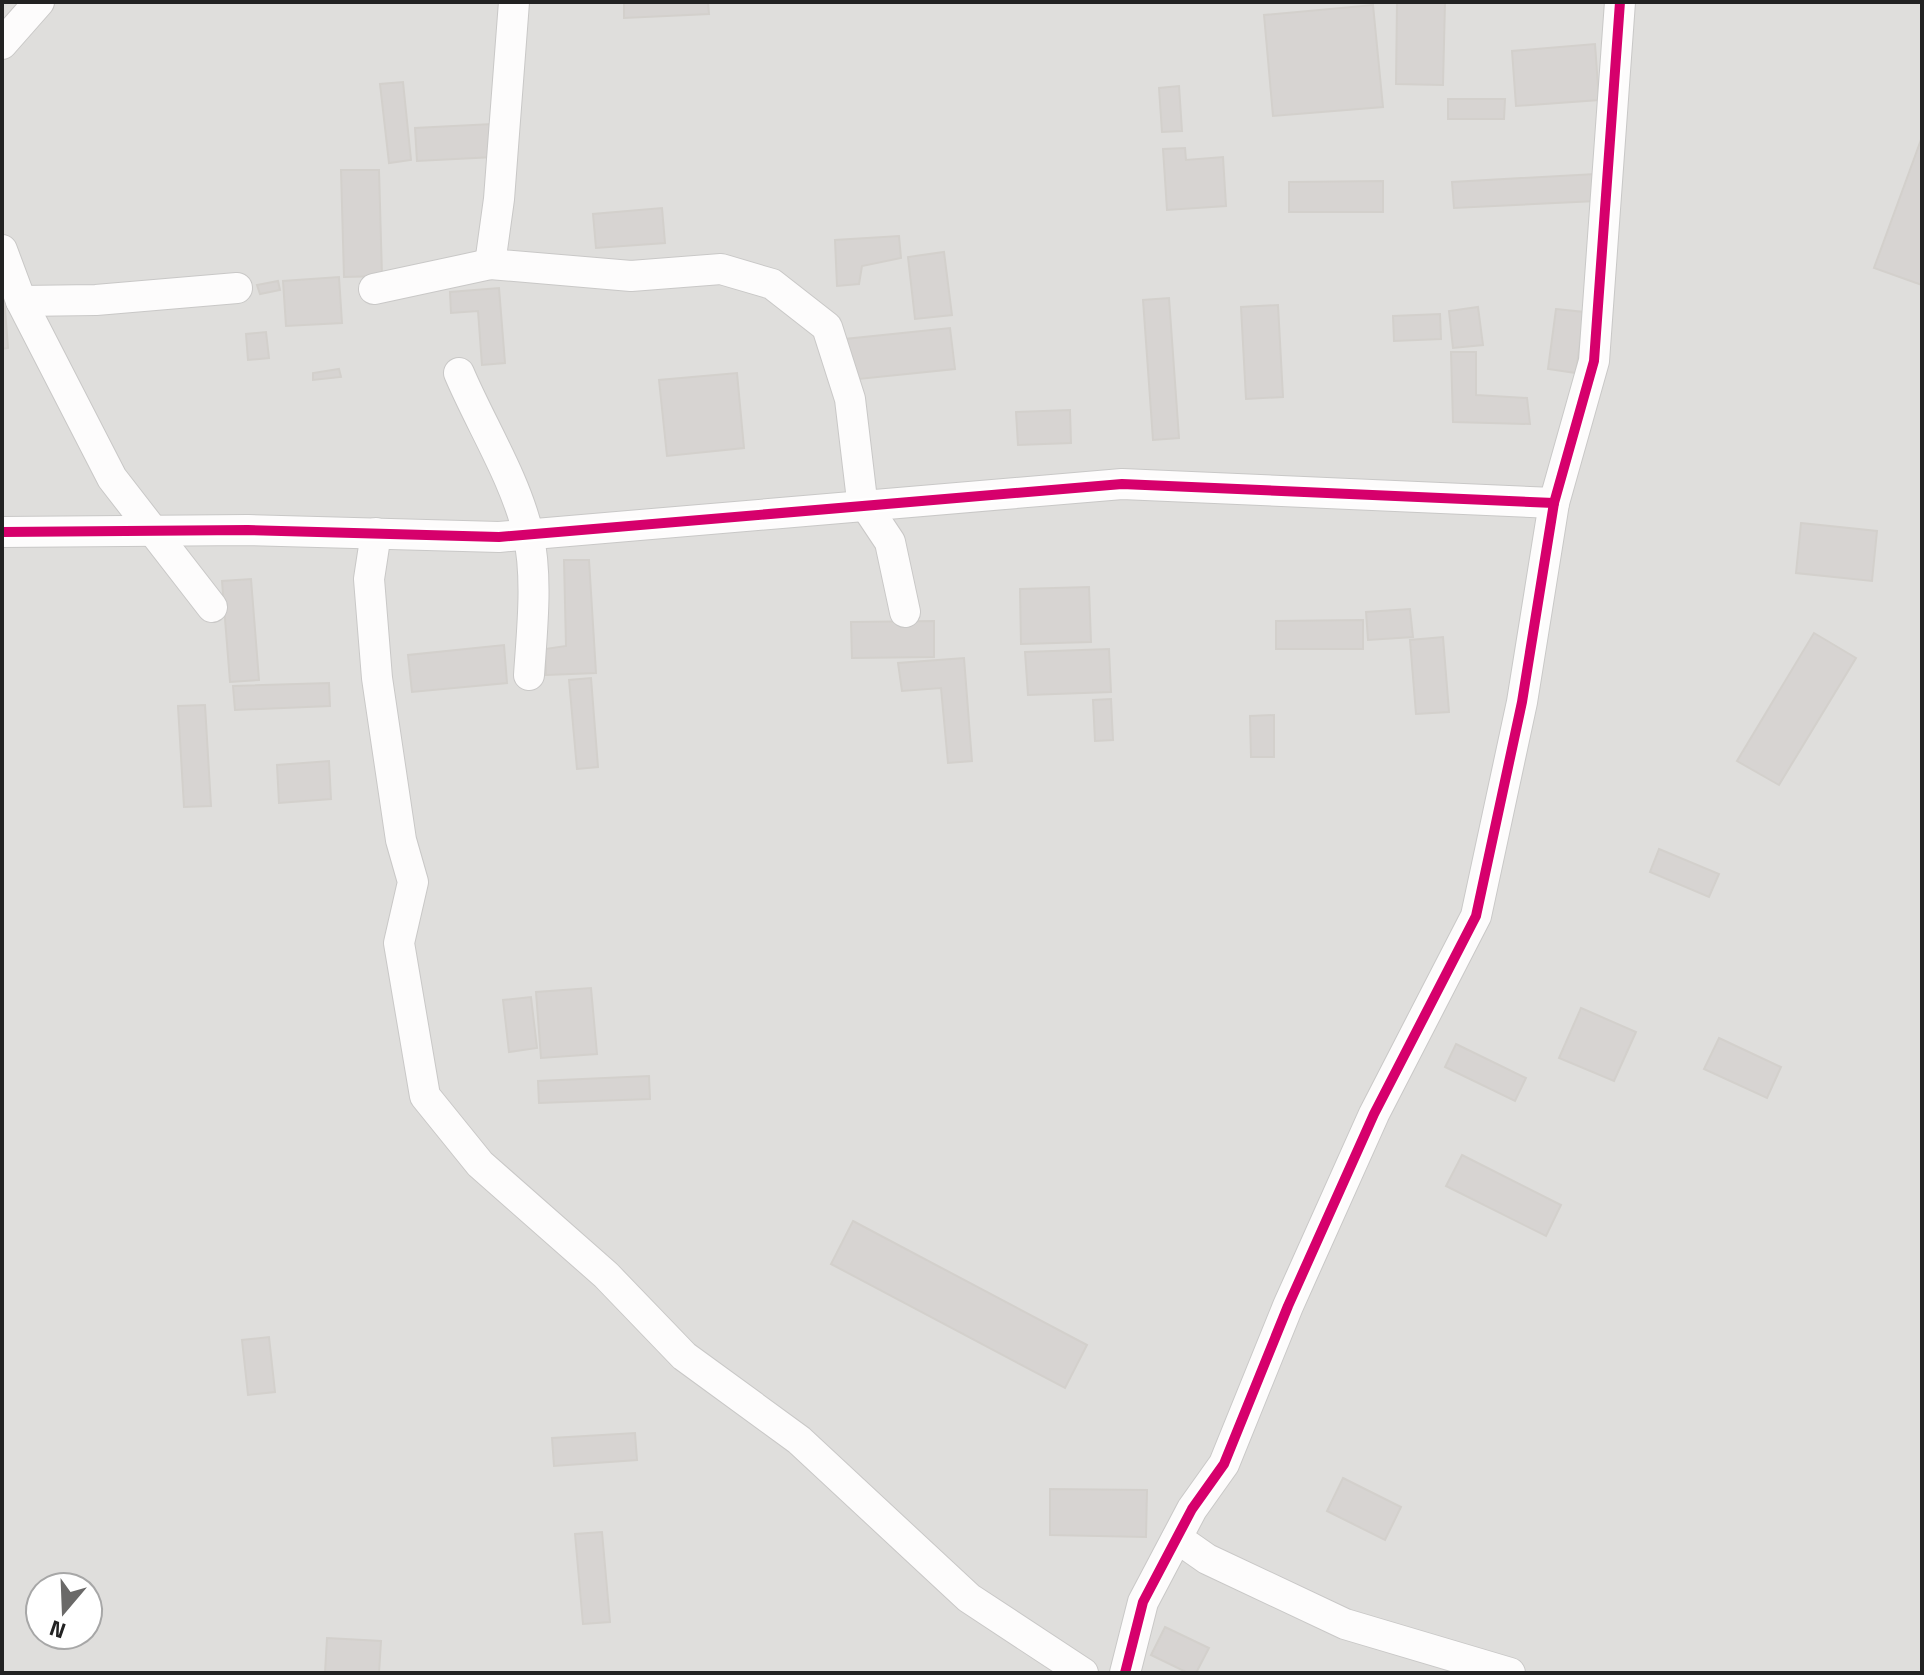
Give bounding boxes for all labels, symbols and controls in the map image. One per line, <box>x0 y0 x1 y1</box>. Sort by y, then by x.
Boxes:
north arrow <box>24 1571 104 1651</box>
text: N <box>45 1611 70 1648</box>

